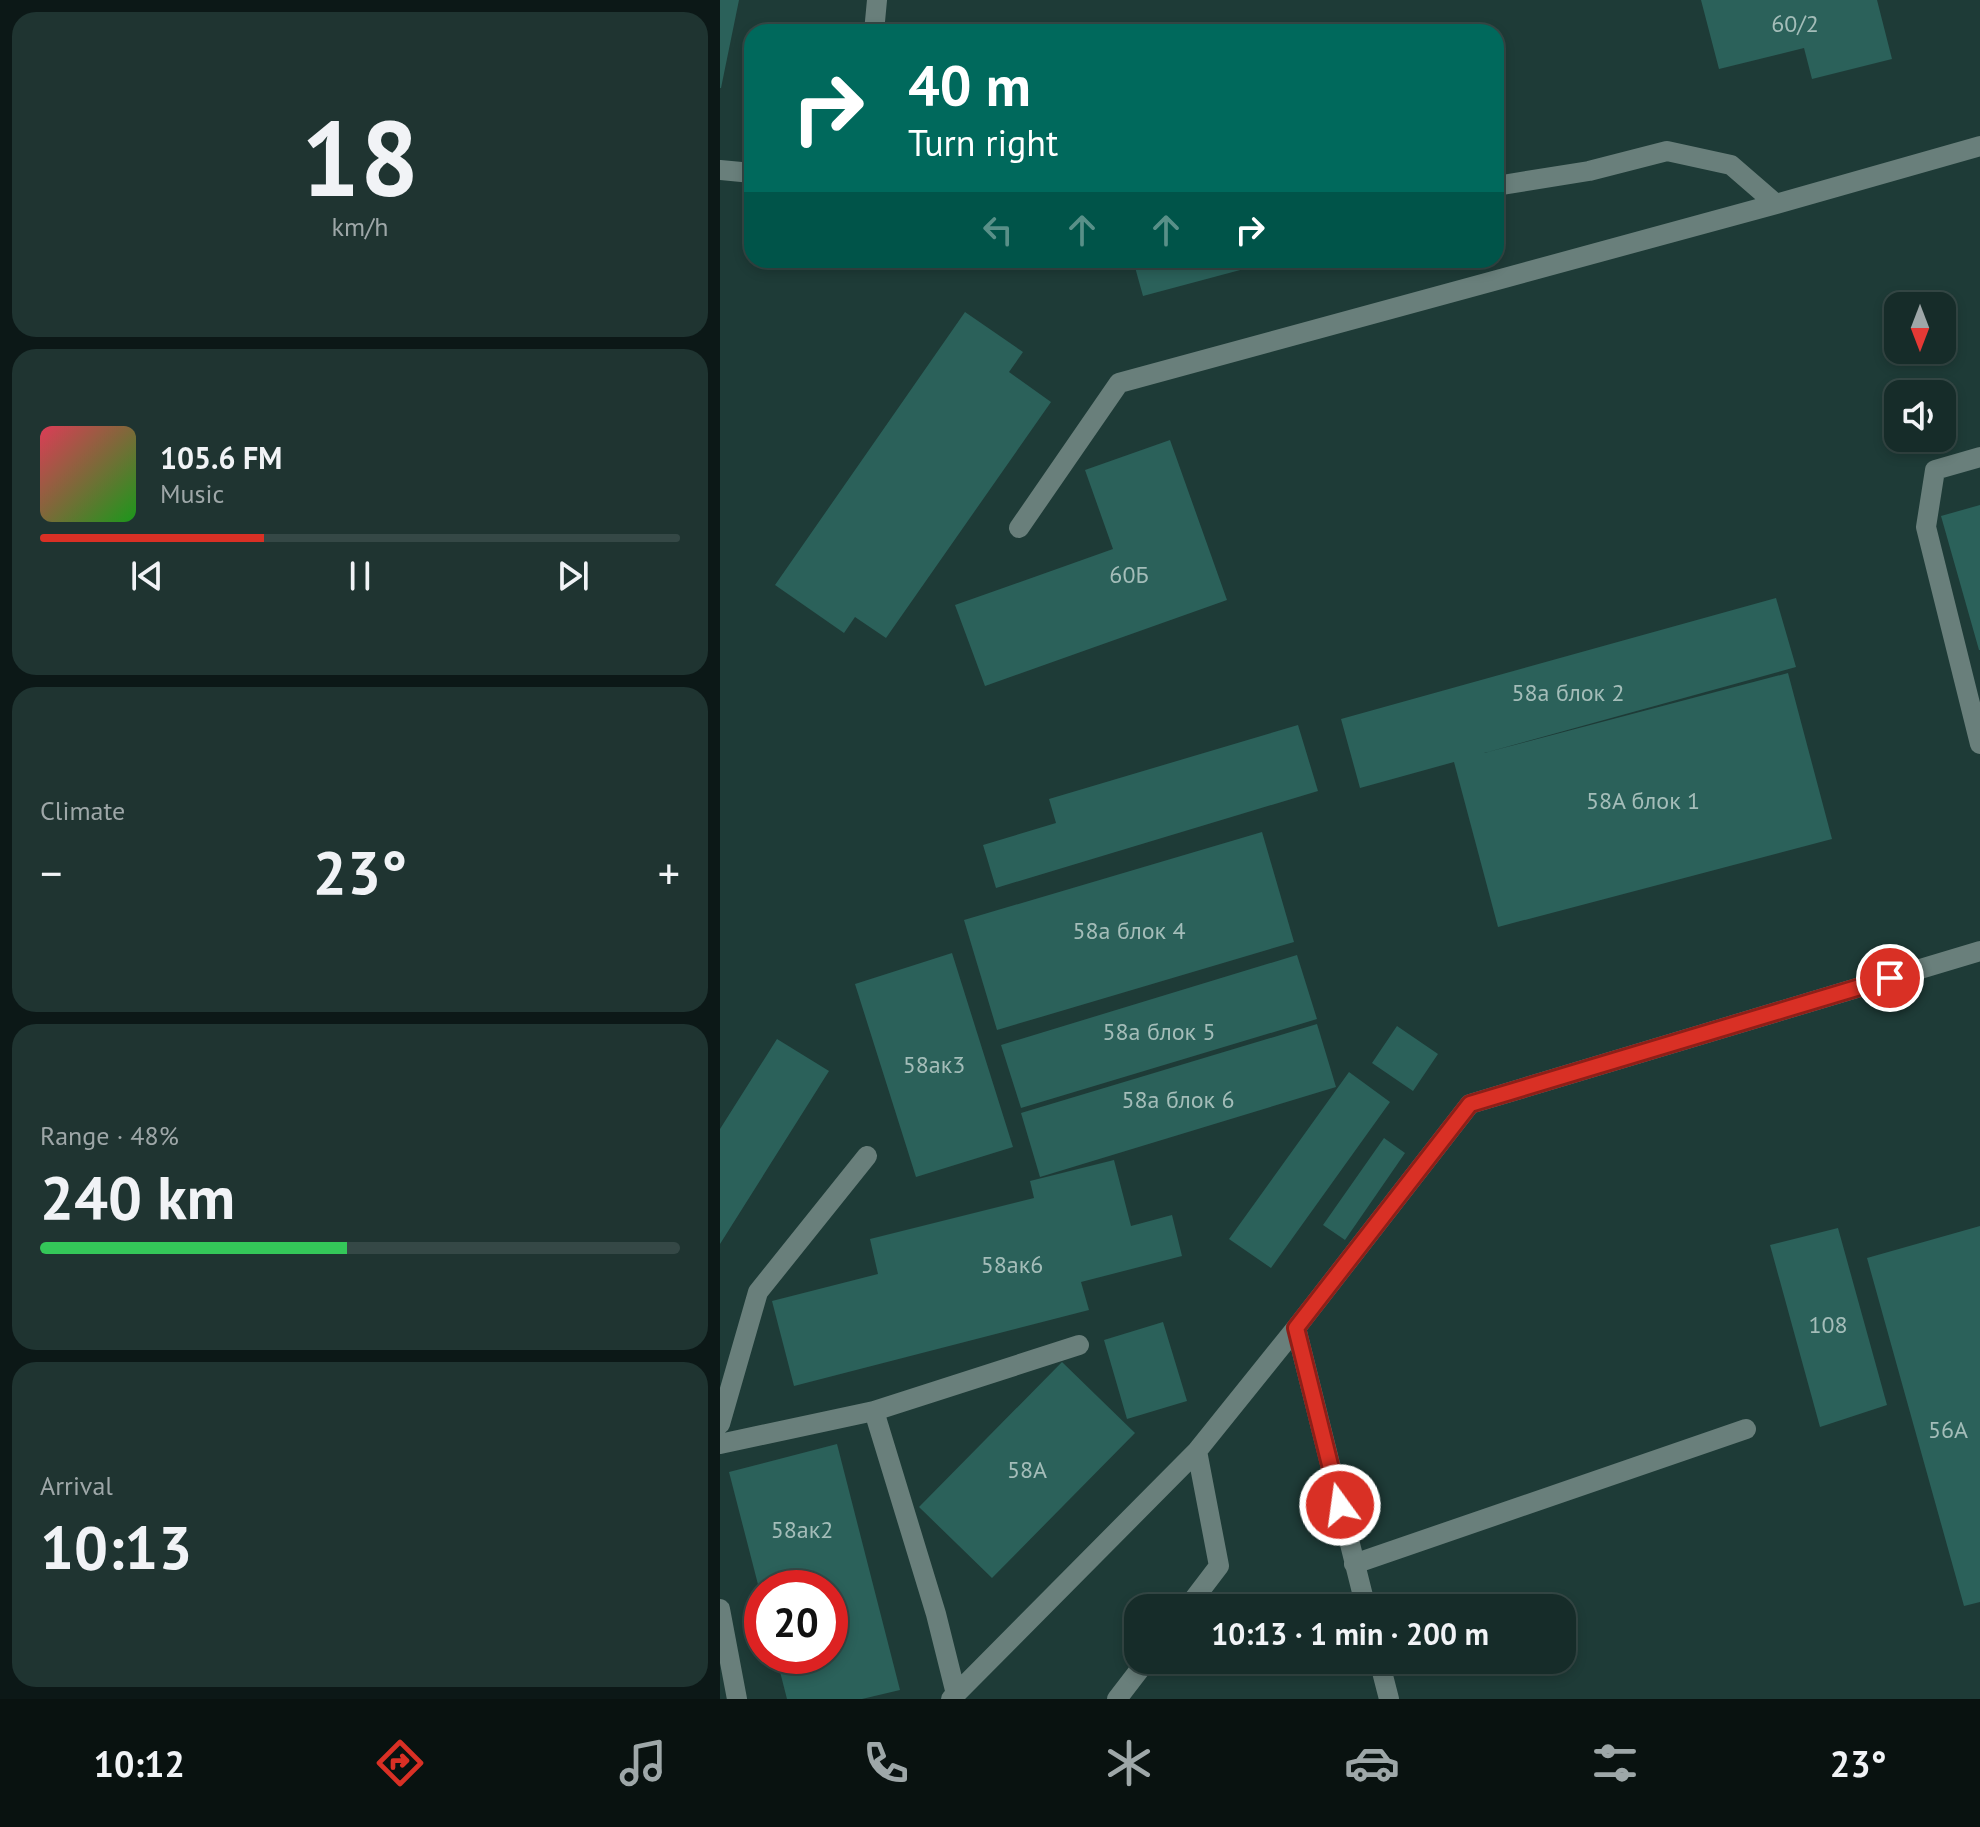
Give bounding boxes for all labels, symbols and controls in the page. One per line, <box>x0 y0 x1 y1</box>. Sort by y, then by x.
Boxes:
house number: 60/2 <box>1771 8 1819 39</box>
text: 40 m <box>908 49 1031 121</box>
icon: right <box>776 56 880 160</box>
text: 18 <box>301 90 419 225</box>
text: Turn right <box>908 119 1058 166</box>
icon: left <box>976 208 1020 252</box>
icon: ahead <box>1060 208 1104 252</box>
icon: ahead <box>1144 208 1188 252</box>
icon: right <box>1228 208 1272 252</box>
text: km/h <box>332 210 389 243</box>
north arrow <box>1884 292 1956 364</box>
map controls <box>1884 292 1956 452</box>
button: sound <box>1884 380 1956 452</box>
text: 105.6 FM <box>160 438 282 477</box>
text: Music <box>160 477 224 510</box>
icon: previous <box>125 554 169 598</box>
icon: pause <box>338 554 382 598</box>
icon: next <box>551 554 595 598</box>
house number: 60Б <box>1109 559 1149 590</box>
house number: 58а блок 2 <box>1511 677 1625 708</box>
house number: 58А блок 1 <box>1586 785 1700 816</box>
text: Climate <box>40 794 125 827</box>
text: 23° <box>313 833 407 911</box>
text: − <box>40 844 62 901</box>
text: + <box>658 844 680 901</box>
house number: 58а блок 4 <box>1072 915 1186 946</box>
pin <box>1856 944 1924 1012</box>
icon: arrive <box>1868 956 1912 1000</box>
house number: 58а блок 5 <box>1102 1016 1216 1047</box>
house number: 58ак3 <box>903 1049 965 1080</box>
house number: 58а блок 6 <box>1121 1084 1235 1115</box>
text: Range · 48% <box>40 1119 179 1152</box>
text: 240 km <box>40 1158 235 1236</box>
house number: 58ак6 <box>981 1249 1043 1280</box>
house number: 108 <box>1808 1309 1848 1340</box>
house number: 56А <box>1928 1414 1968 1445</box>
house number: 58А <box>1007 1454 1047 1485</box>
position arrow <box>1298 1463 1382 1547</box>
text: Arrival <box>40 1469 113 1502</box>
text: 10:13 <box>40 1508 192 1586</box>
house number: 58ак2 <box>771 1514 833 1545</box>
speed limit sign: 20 <box>744 1570 848 1674</box>
text: 10:13 · 1 min · 200 m <box>1211 1614 1489 1653</box>
icon: directions <box>372 1735 428 1791</box>
icon: music <box>615 1735 671 1791</box>
icon: phone <box>858 1735 914 1791</box>
icon: climate <box>1101 1735 1157 1791</box>
icon: car <box>1344 1735 1400 1791</box>
icon: filters <box>1587 1735 1643 1791</box>
text: 10:12 <box>94 1740 185 1787</box>
text: 23° <box>1830 1740 1886 1787</box>

